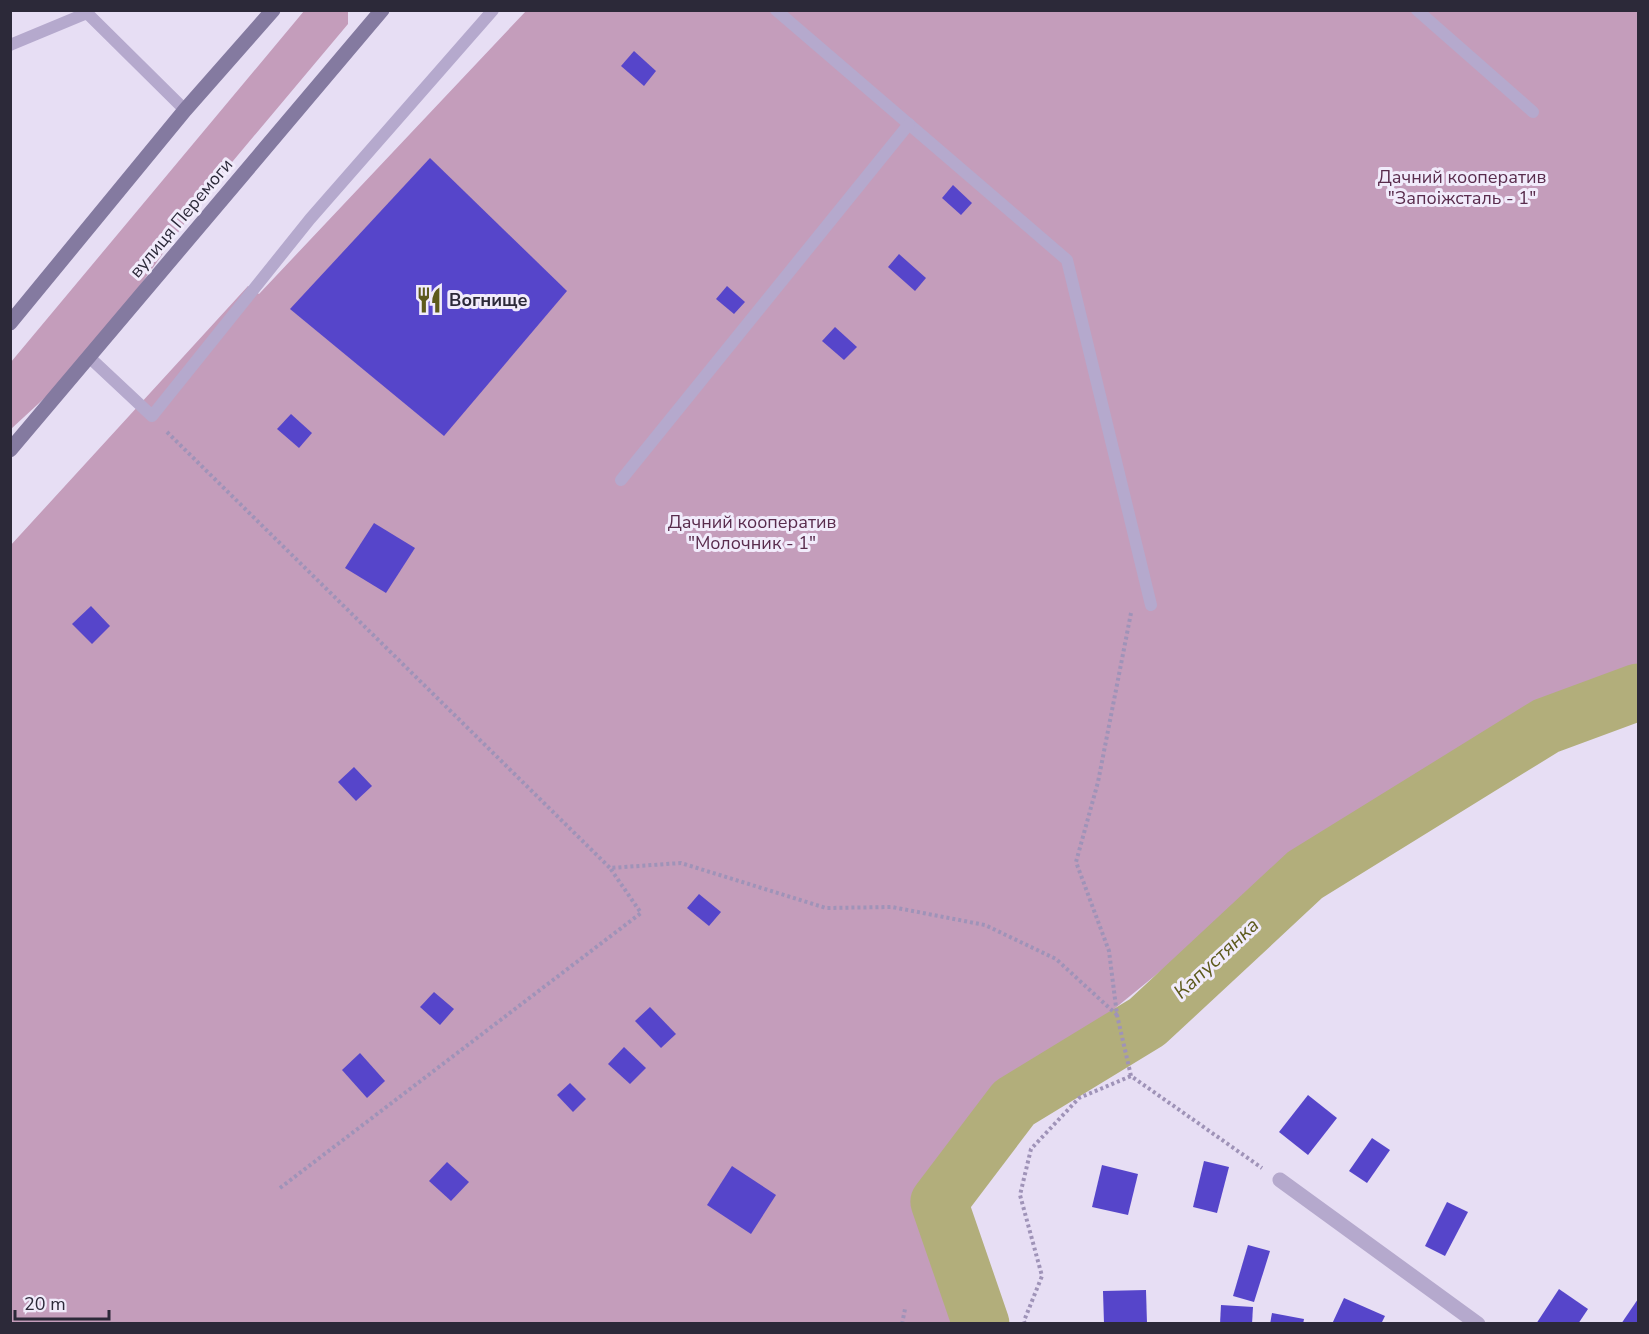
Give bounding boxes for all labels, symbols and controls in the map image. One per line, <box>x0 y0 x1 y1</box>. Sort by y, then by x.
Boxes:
street label: вулиця Перемоги <box>124 153 238 283</box>
park label: Дачний кооператив "Запоіжсталь - 1" <box>1378 165 1546 210</box>
restaurant icon: Вогнище <box>414 285 444 315</box>
place label: Вогнище <box>449 288 528 312</box>
park label: Дачний кооператив "Молочник - 1" <box>668 510 836 555</box>
water label: Капустянка <box>1168 912 1265 1005</box>
scale bar <box>15 1283 110 1321</box>
text: 20 m <box>24 1292 66 1316</box>

